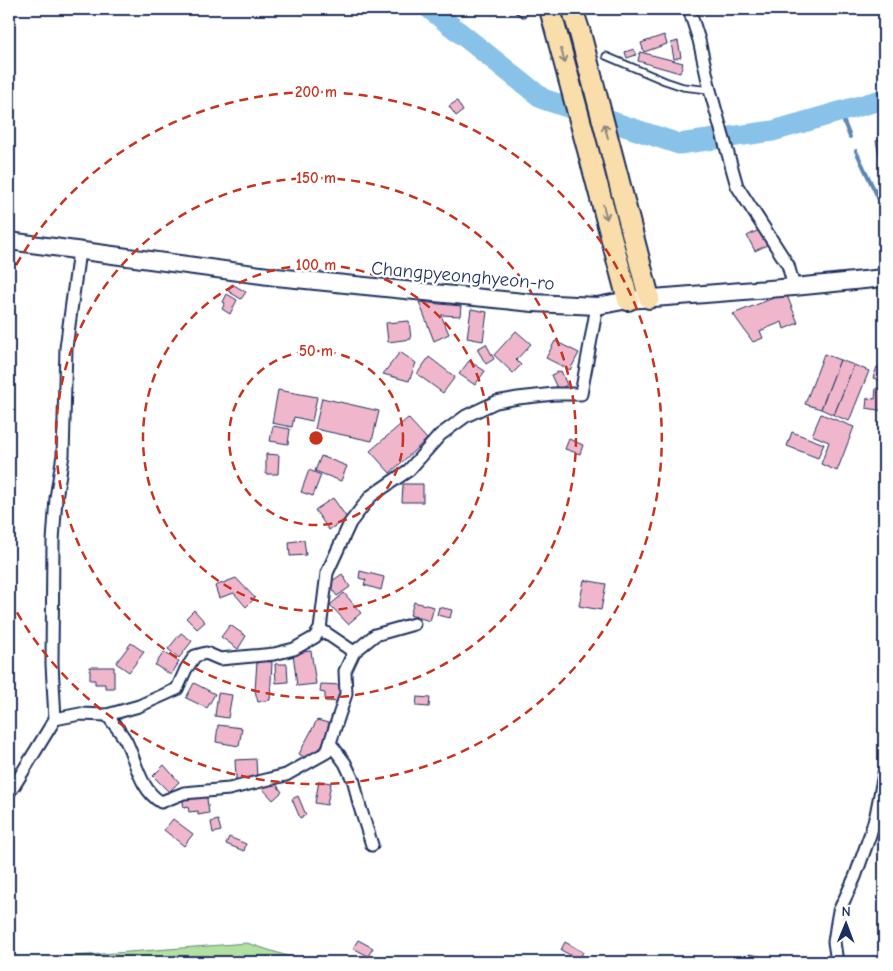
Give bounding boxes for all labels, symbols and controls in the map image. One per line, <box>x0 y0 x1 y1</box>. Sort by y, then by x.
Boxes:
one-way arrow <box>559 47 568 63</box>
text: 200 m <box>295 83 337 101</box>
one-way arrow <box>601 123 610 139</box>
text: 150 m <box>296 169 336 187</box>
one-way arrow <box>600 204 610 220</box>
text: 100 m <box>296 256 336 274</box>
street label: Changpyeonghyeon-ro <box>370 257 556 295</box>
text: 50 m <box>299 342 333 360</box>
centre of rings <box>307 429 325 447</box>
north arrow <box>820 898 870 948</box>
text: N <box>842 903 851 920</box>

